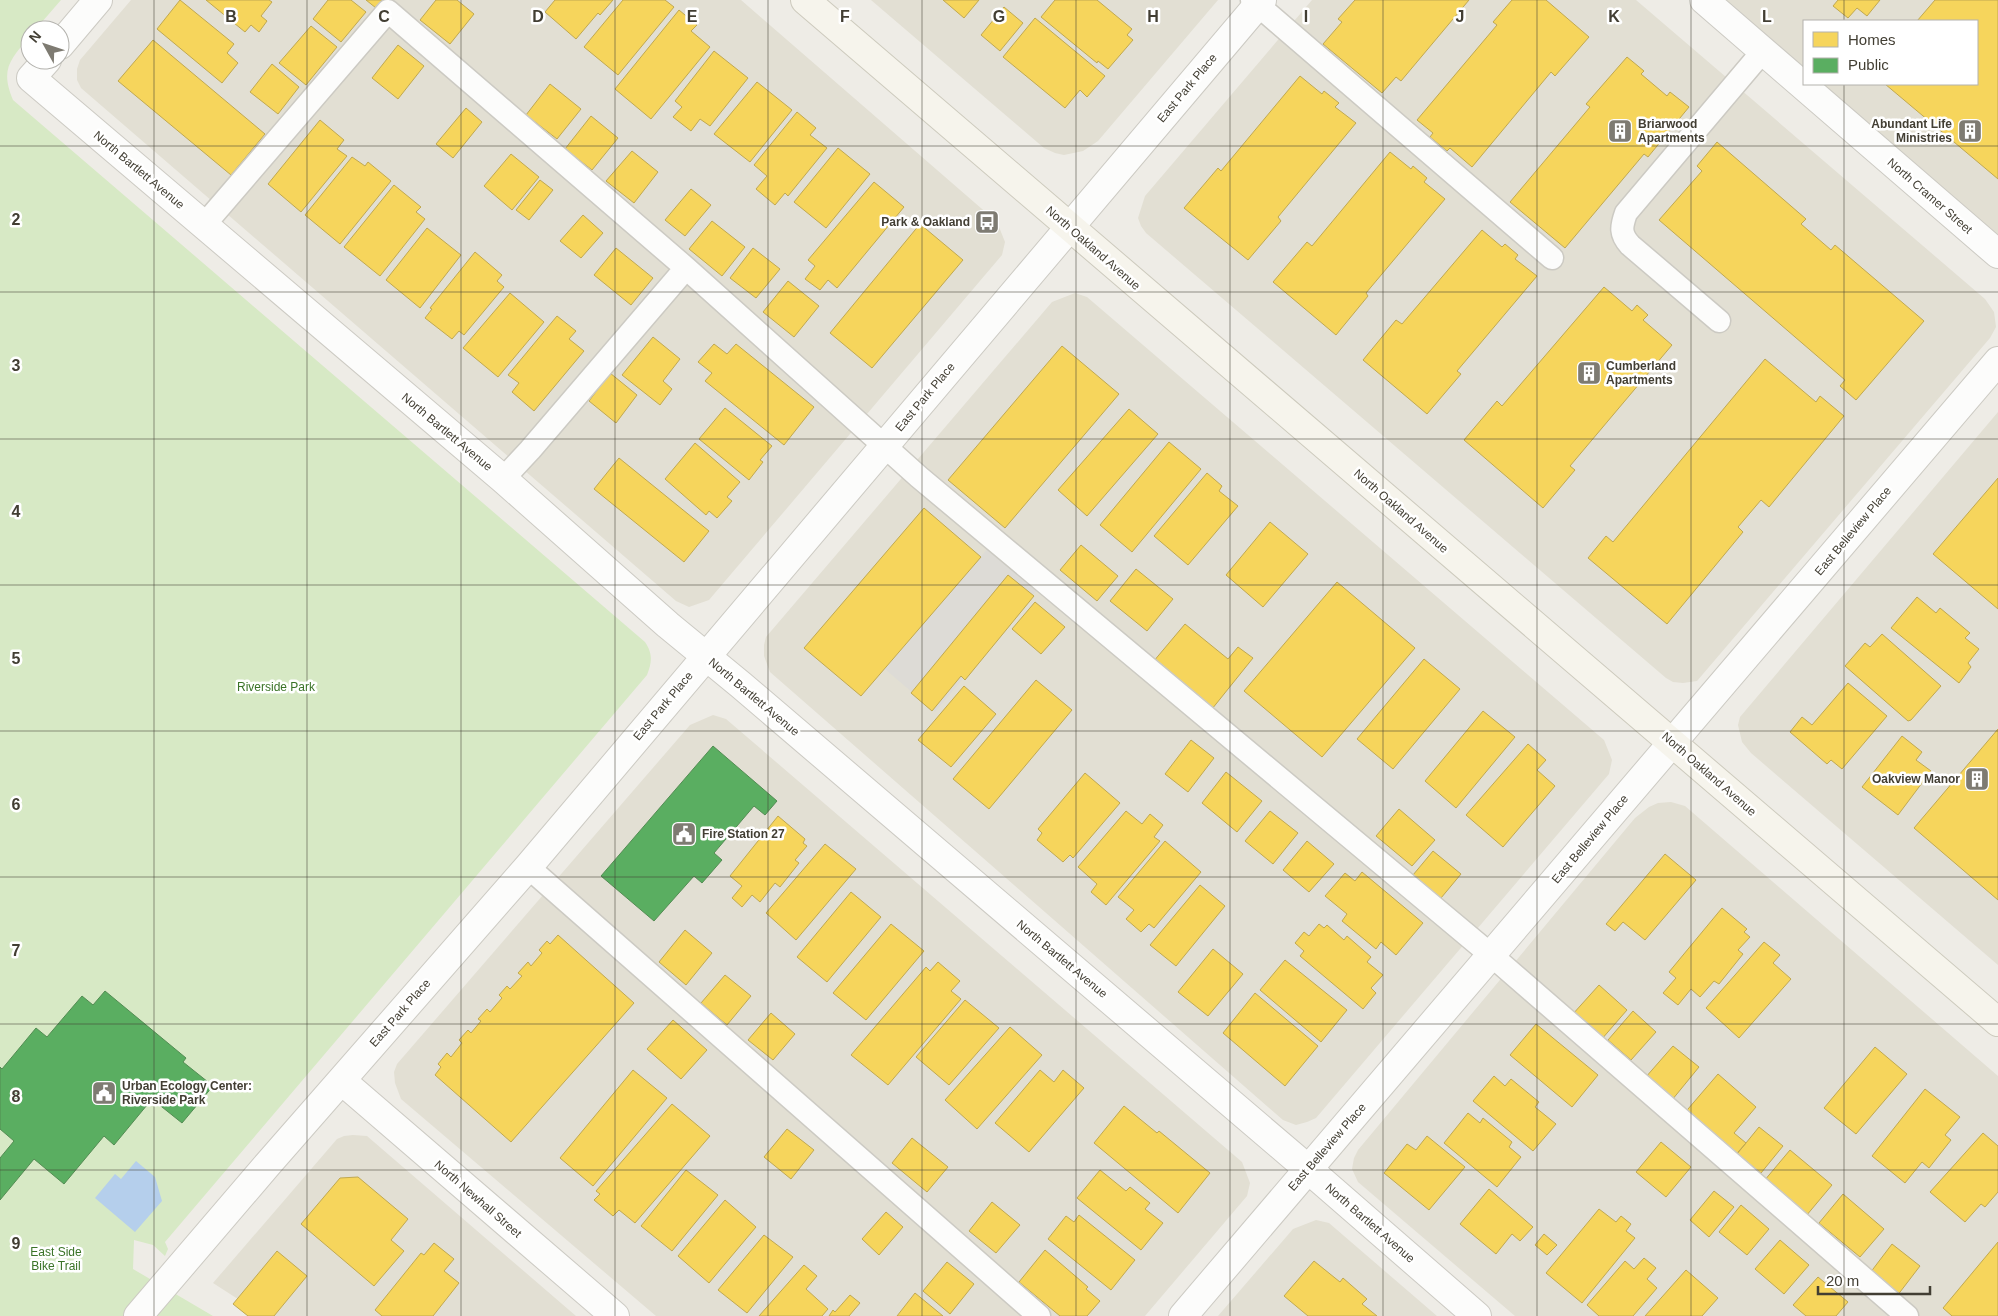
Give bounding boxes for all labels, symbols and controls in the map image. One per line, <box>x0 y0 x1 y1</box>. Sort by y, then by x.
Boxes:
text: B <box>225 8 237 25</box>
text: C <box>378 8 390 25</box>
text: D <box>532 8 544 25</box>
text: E <box>687 8 698 25</box>
text: F <box>840 8 850 25</box>
text: G <box>993 8 1005 25</box>
text: H <box>1147 8 1159 25</box>
text: I <box>1304 8 1308 25</box>
text: J <box>1456 8 1464 25</box>
text: K <box>1608 8 1620 25</box>
text: L <box>1762 8 1772 25</box>
north arrow <box>20 20 70 70</box>
legend <box>1803 20 1978 85</box>
text: N <box>26 28 44 46</box>
text: Homes <box>1848 31 1896 48</box>
street label: East Park Place <box>1154 51 1220 125</box>
text: Public <box>1848 56 1889 73</box>
place label: Briarwood Apartments <box>1638 117 1705 145</box>
place label: Abundant Life Ministries <box>1871 117 1952 145</box>
building icon: Briarwood Apartments <box>1607 118 1633 144</box>
building icon: Abundant Life Ministries <box>1957 118 1983 144</box>
street label: North Bartlett Avenue <box>91 128 187 212</box>
street label: North Cramer Street <box>1885 155 1976 237</box>
street label: North Oakland Avenue <box>1043 203 1143 293</box>
bus stop icon: Park & Oakland <box>974 209 1000 235</box>
text: 2 <box>12 211 21 228</box>
place label: Park & Oakland <box>881 215 970 229</box>
text: 3 <box>12 357 21 374</box>
place label: Cumberland Apartments <box>1606 359 1676 387</box>
street label: East Park Place <box>892 360 958 434</box>
building icon: Cumberland Apartments <box>1576 360 1602 386</box>
street label: North Bartlett Avenue <box>399 390 495 474</box>
street label: North Oakland Avenue <box>1351 466 1451 556</box>
street label: East Belleview Place <box>1812 484 1894 578</box>
text: 4 <box>12 503 21 520</box>
text: 5 <box>12 650 21 667</box>
street label: North Bartlett Avenue <box>706 655 802 739</box>
street label: East Park Place <box>630 669 696 743</box>
park label: Riverside Park <box>237 680 316 694</box>
street label: North Oakland Avenue <box>1659 729 1759 819</box>
building icon: Oakview Manor <box>1964 766 1990 792</box>
place label: Oakview Manor <box>1872 772 1960 786</box>
street label: East Belleview Place <box>1549 792 1631 886</box>
text: 6 <box>12 796 21 813</box>
public building icon: Fire Station 27 <box>671 821 697 847</box>
place label: Fire Station 27 <box>702 827 785 841</box>
street label: North Bartlett Avenue <box>1014 917 1110 1001</box>
text: 7 <box>12 942 21 959</box>
street label: East Park Place <box>367 976 433 1050</box>
place label: Urban Ecology Center: Riverside Park <box>122 1079 252 1107</box>
public building icon: Urban Ecology Center: Riverside Park <box>91 1080 117 1106</box>
text: 8 <box>12 1088 21 1105</box>
street label: East Belleview Place <box>1285 1100 1369 1194</box>
street label: North Newhall Street <box>432 1157 525 1241</box>
street label: North Bartlett Avenue <box>1322 1180 1418 1266</box>
text: 9 <box>12 1235 21 1252</box>
park label: East Side Bike Trail <box>30 1245 82 1273</box>
scale bar <box>1818 1264 1930 1296</box>
text: 20 m <box>1826 1272 1859 1289</box>

